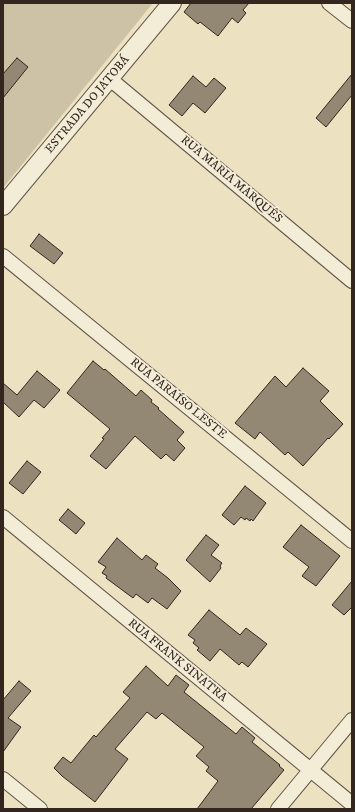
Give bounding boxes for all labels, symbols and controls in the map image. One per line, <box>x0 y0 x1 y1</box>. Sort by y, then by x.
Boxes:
street label: ESTRADA DO JATOBÁ <box>43 53 133 157</box>
street label: RUA MARIA MARQUÊS <box>177 133 285 227</box>
street label: RUA PARAÍSO LESTE <box>127 356 229 442</box>
street label: RUA FRANK SINATRA <box>124 616 230 706</box>

